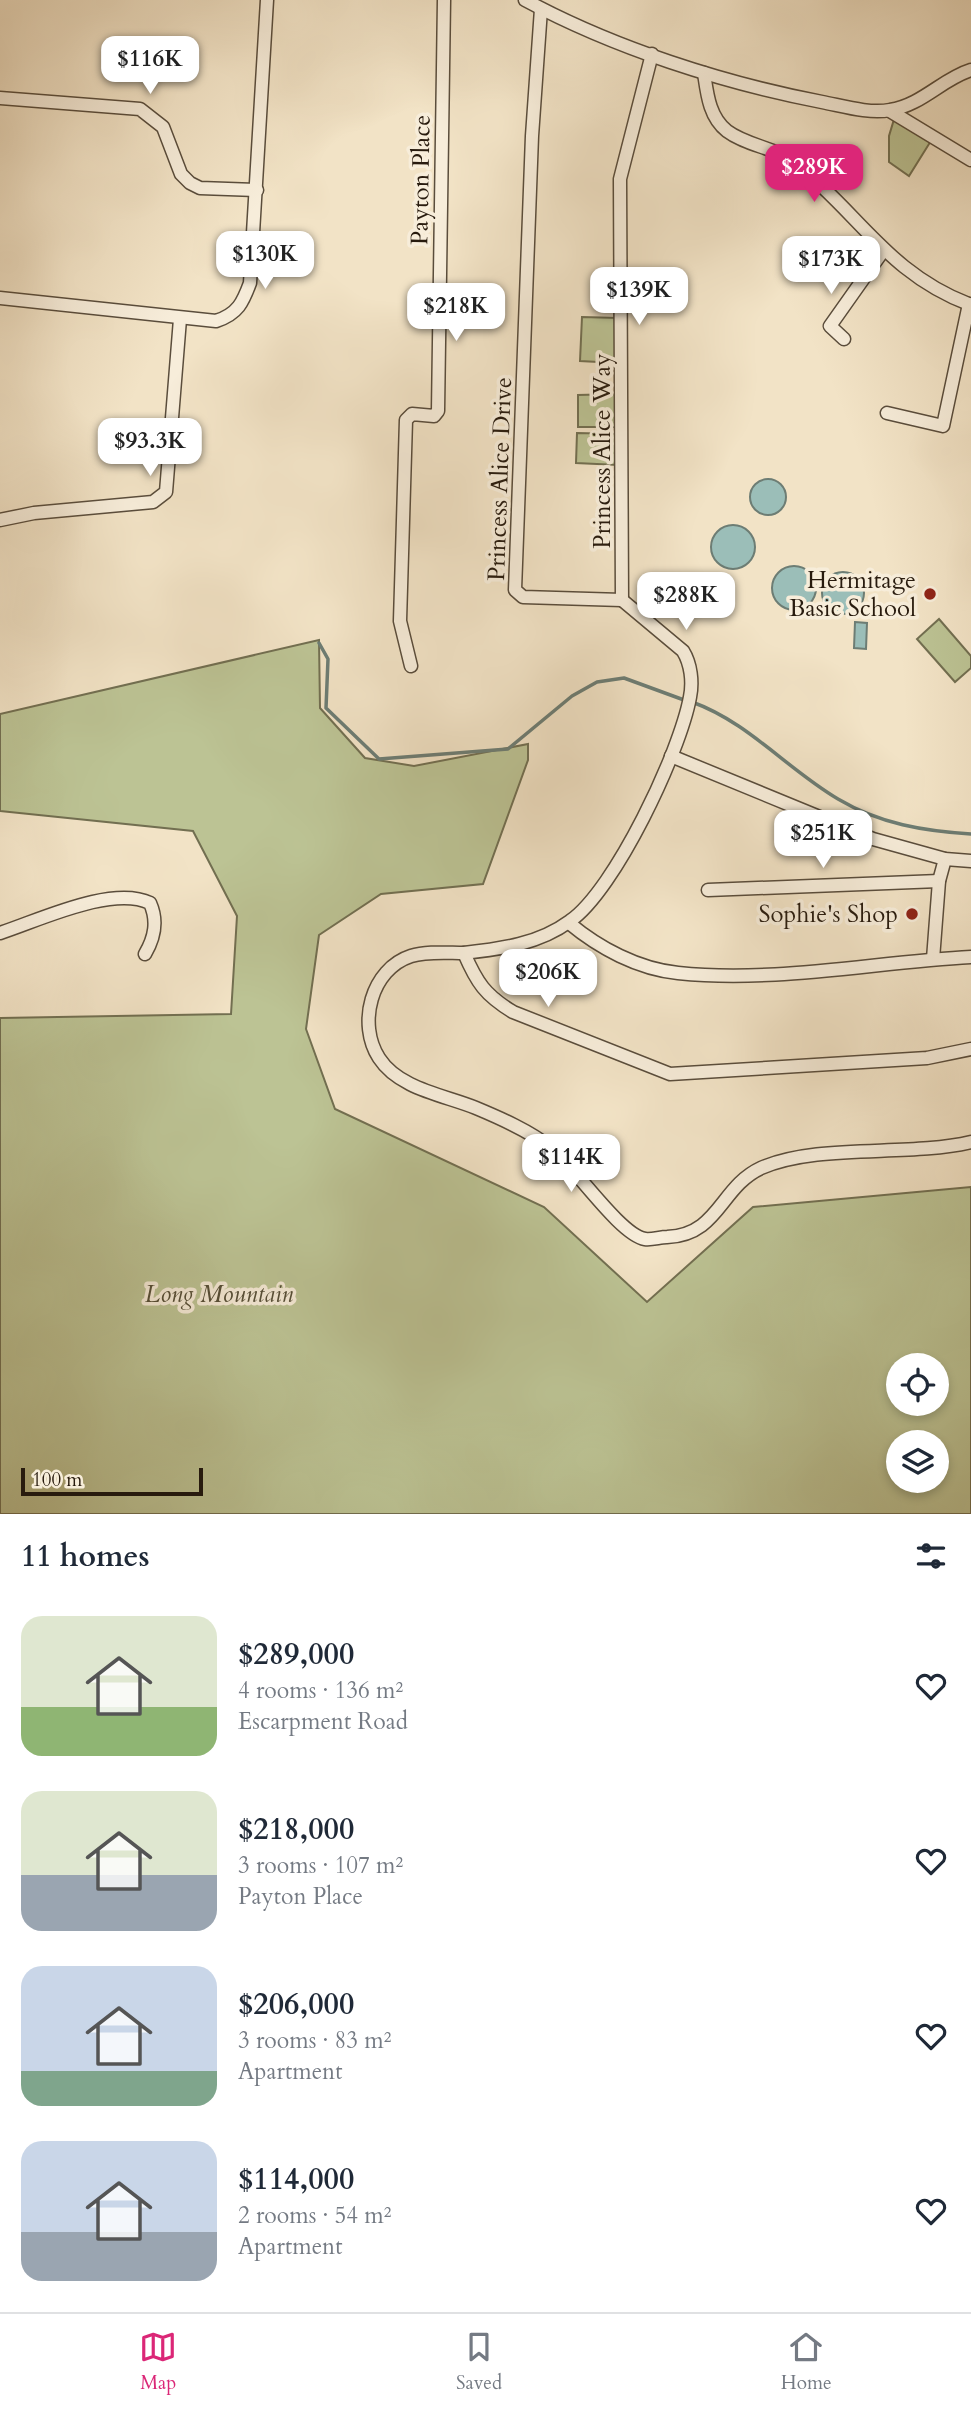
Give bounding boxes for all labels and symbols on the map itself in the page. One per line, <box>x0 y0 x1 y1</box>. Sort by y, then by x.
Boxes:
pin: $116K <box>101 36 199 96</box>
street label: Payton Place <box>403 115 439 245</box>
pin: $289K <box>765 144 863 204</box>
pin: $130K <box>216 232 314 291</box>
pin: $173K <box>782 236 880 296</box>
pin: $139K <box>590 268 688 327</box>
pin: $218K <box>407 284 505 343</box>
street label: Princess Alice Way <box>586 353 619 549</box>
street label: Princess Alice Drive <box>480 377 520 581</box>
pin: $93.3K <box>93 419 207 478</box>
place label: Hermitage Basic School <box>789 564 916 625</box>
pin: $288K <box>637 572 735 632</box>
marker: Hermitage Basic School <box>922 586 938 602</box>
pin: $251K <box>774 810 872 870</box>
place label: Sophie's Shop <box>759 898 898 931</box>
marker: Sophie's Shop <box>904 906 920 922</box>
pin: $206K <box>499 950 597 1009</box>
pin: $114K <box>522 1134 620 1194</box>
park label: Long Mountain <box>145 1278 293 1311</box>
scale bar <box>21 1465 203 1497</box>

